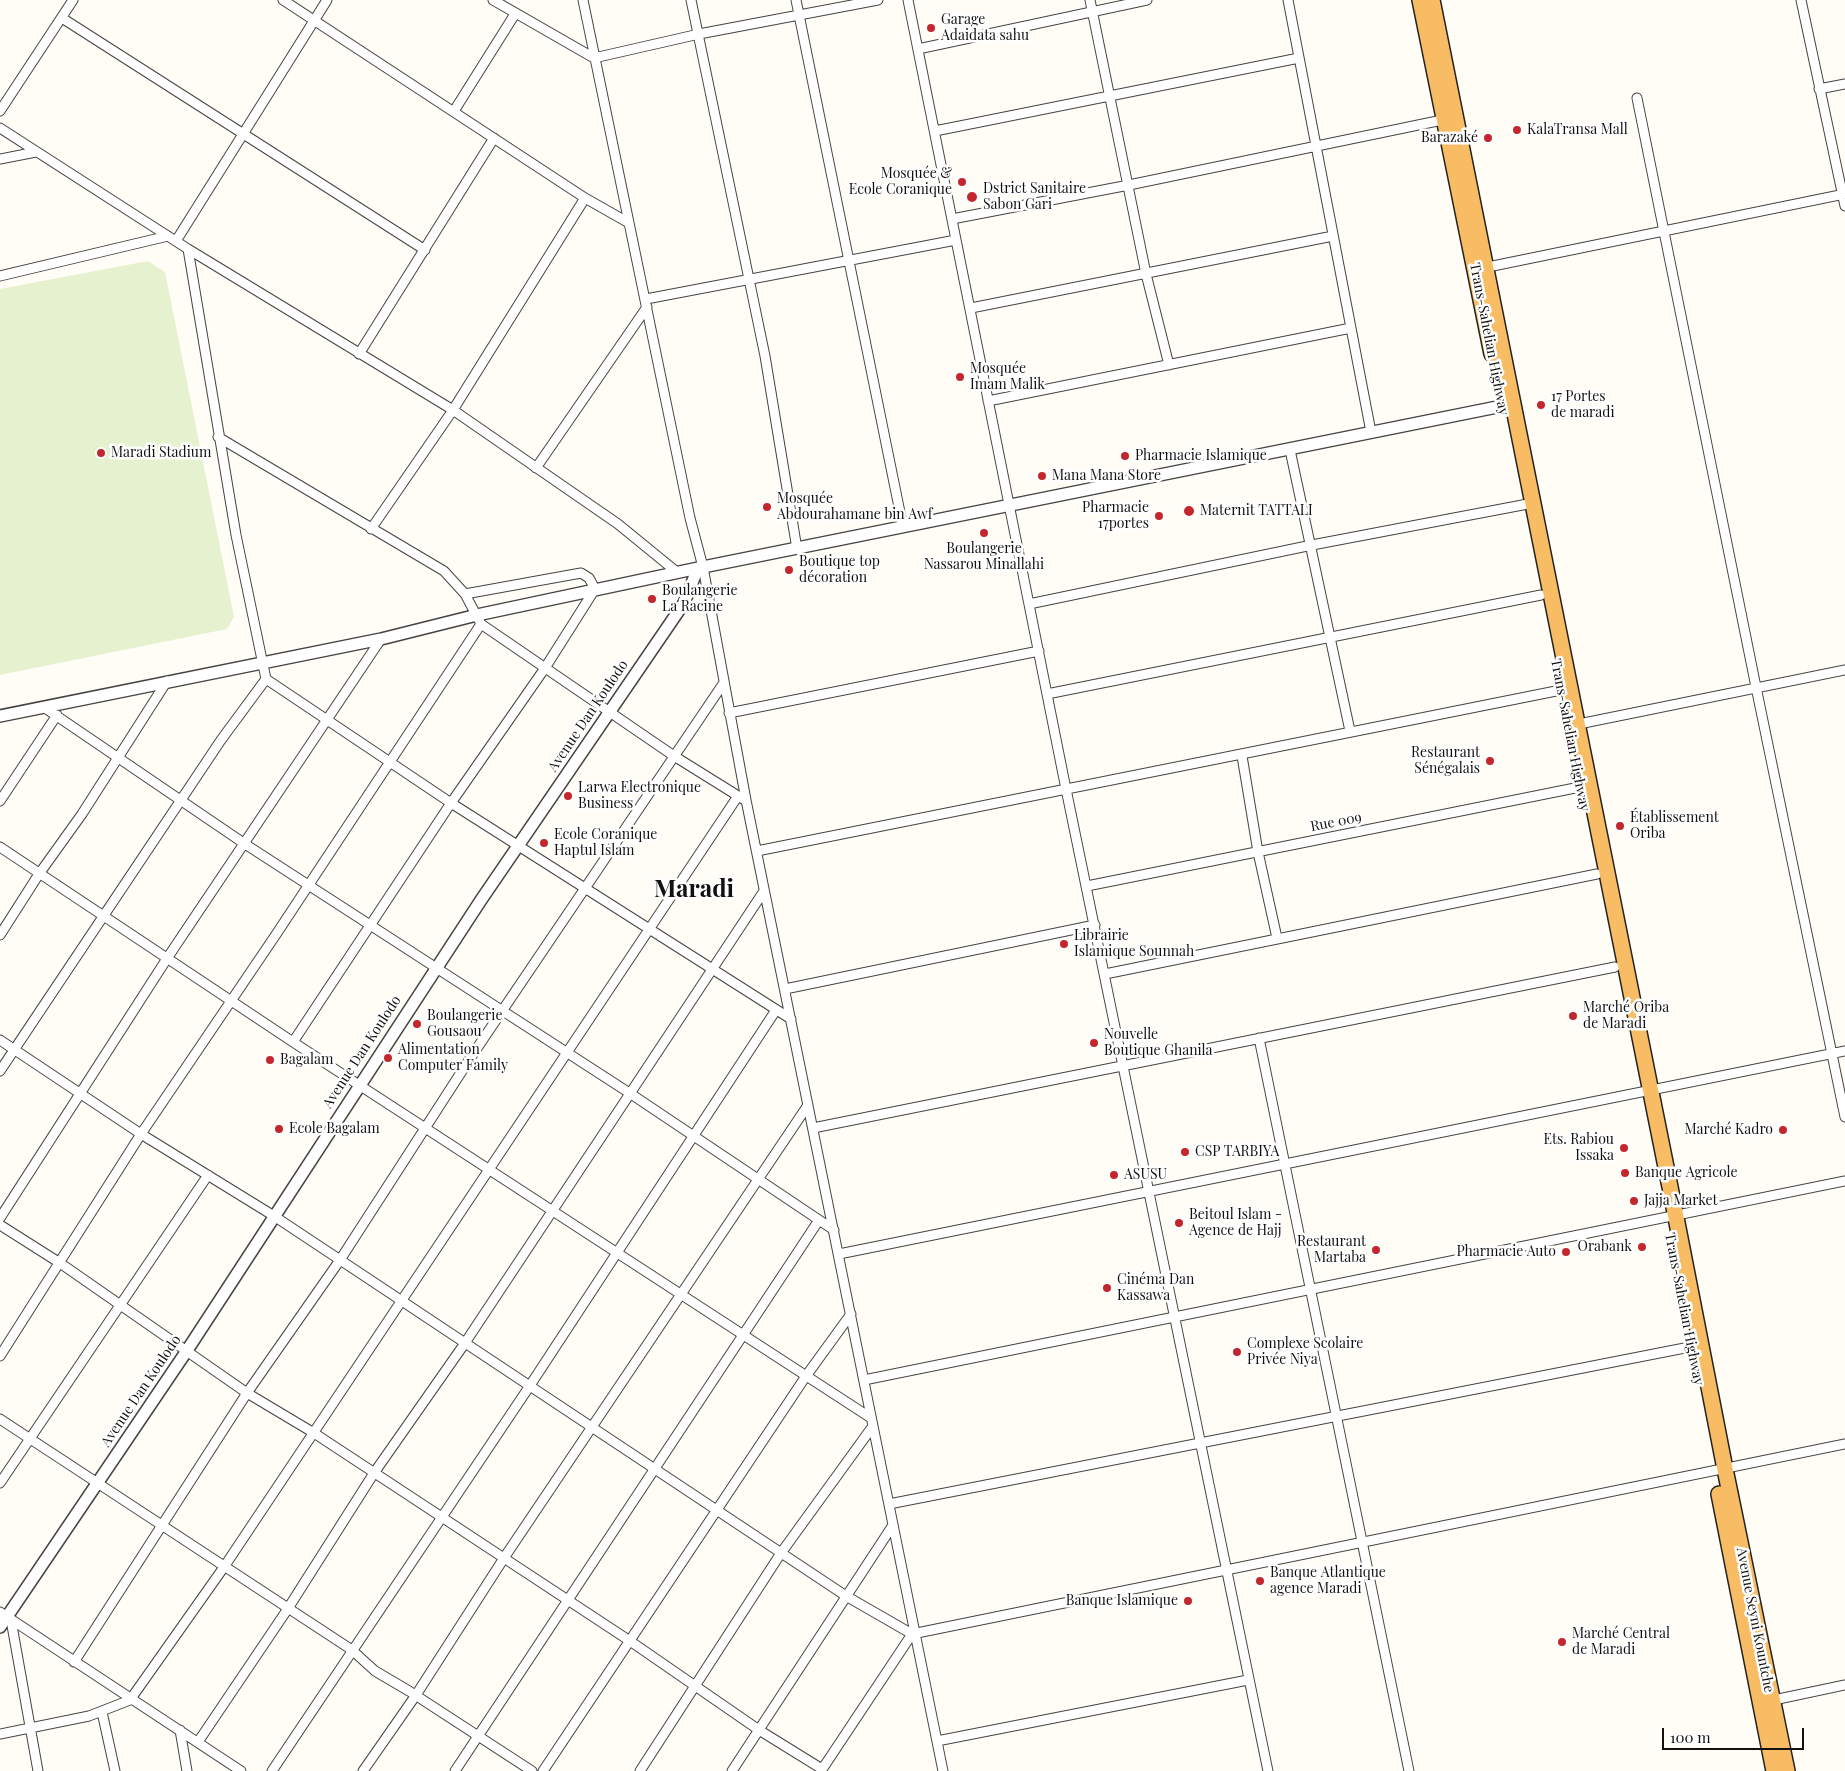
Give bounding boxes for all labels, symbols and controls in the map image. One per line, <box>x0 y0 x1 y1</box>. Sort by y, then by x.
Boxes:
place label: Garage Adaidata sahu <box>941 12 1029 44</box>
marker: Garage Adaidata sahu <box>925 22 937 34</box>
place label: KalaTransa Mall <box>1527 122 1628 138</box>
marker: KalaTransa Mall <box>1511 124 1523 136</box>
place label: Barazaké <box>1421 130 1478 146</box>
marker: Barazaké <box>1482 132 1494 144</box>
place label: Mosquée & Ecole Coranique <box>849 166 952 198</box>
marker: Mosquée & Ecole Coranique <box>956 176 968 188</box>
place label: Dstrict Sanitaire Sabon Gari <box>983 181 1086 213</box>
marker: Dstrict Sanitaire Sabon Gari <box>965 190 979 204</box>
street label: Trans-Sahelian Highway <box>1466 261 1512 417</box>
place label: Mosquée Imam Malik <box>970 361 1045 394</box>
marker: Mosquée Imam Malik <box>954 371 966 383</box>
place label: 17 Portes de maradi <box>1551 389 1615 422</box>
marker: 17 Portes de maradi <box>1535 399 1547 411</box>
place label: Maradi Stadium <box>111 445 211 461</box>
marker: Maradi Stadium <box>95 447 107 459</box>
place label: Pharmacie Islamique <box>1135 448 1267 464</box>
marker: Pharmacie Islamique <box>1119 450 1131 462</box>
place label: Mana Mana Store <box>1052 468 1161 484</box>
marker: Mana Mana Store <box>1036 470 1048 482</box>
place label: Mosquée Abdourahamane bin Awf <box>777 491 932 524</box>
place label: Pharmacie 17portes <box>1082 500 1149 532</box>
marker: Mosquée Abdourahamane bin Awf <box>761 501 773 513</box>
place label: Maternit TATTALI <box>1200 503 1313 519</box>
marker: Maternit TATTALI <box>1182 504 1196 518</box>
marker: Pharmacie 17portes <box>1153 510 1165 522</box>
marker: Boulangerie Nassarou Minallahi <box>978 527 990 539</box>
place label: Boulangerie Nassarou Minallahi <box>924 541 1044 574</box>
place label: Boutique top décoration <box>799 554 880 586</box>
marker: Boutique top décoration <box>783 564 795 576</box>
place label: Boulangerie La Racine <box>662 583 737 616</box>
marker: Boulangerie La Racine <box>646 593 658 605</box>
street label: Avenue Dan Koulodo <box>544 657 632 775</box>
street label: Trans-Sahelian Highway <box>1547 657 1593 813</box>
place label: Restaurant Sénégalais <box>1411 745 1480 778</box>
marker: Restaurant Sénégalais <box>1484 755 1496 767</box>
place label: Larwa Electronique Business <box>578 780 701 812</box>
marker: Larwa Electronique Business <box>562 790 574 802</box>
street label: Rue 009 <box>1309 809 1363 835</box>
place label: Établissement Oriba <box>1630 810 1719 842</box>
marker: Établissement Oriba <box>1614 820 1626 832</box>
place label: Ecole Coranique Haptul Islam <box>554 827 657 860</box>
marker: Ecole Coranique Haptul Islam <box>538 837 550 849</box>
district label: Maradi <box>654 876 734 904</box>
place label: Librairie Islamique Sounnah <box>1074 928 1194 960</box>
marker: Librairie Islamique Sounnah <box>1058 938 1070 950</box>
street label: Avenue Dan Koulodo <box>319 993 405 1111</box>
place label: Marché Oriba de Maradi <box>1583 1000 1669 1032</box>
place label: Boulangerie Gousaou <box>427 1008 502 1040</box>
marker: Marché Oriba de Maradi <box>1567 1010 1579 1022</box>
marker: Boulangerie Gousaou <box>411 1018 423 1030</box>
place label: Nouvelle Boutique Ghanila <box>1104 1027 1213 1060</box>
marker: Nouvelle Boutique Ghanila <box>1088 1037 1100 1049</box>
place label: Alimentation Computer Family <box>398 1042 508 1074</box>
place label: Bagalam <box>280 1052 333 1068</box>
marker: Alimentation Computer Family <box>382 1052 394 1064</box>
marker: Bagalam <box>264 1054 276 1066</box>
place label: Ecole Bagalam <box>289 1121 380 1137</box>
place label: Marché Kadro <box>1684 1122 1773 1138</box>
marker: Ecole Bagalam <box>273 1123 285 1135</box>
marker: Marché Kadro <box>1777 1124 1789 1136</box>
place label: Ets. Rabiou Issaka <box>1543 1132 1614 1164</box>
marker: Ets. Rabiou Issaka <box>1618 1142 1630 1154</box>
place label: CSP TARBIYA <box>1195 1144 1279 1160</box>
marker: CSP TARBIYA <box>1179 1146 1191 1158</box>
place label: Banque Agricole <box>1635 1165 1737 1181</box>
place label: ASUSU <box>1124 1167 1167 1183</box>
marker: Banque Agricole <box>1619 1167 1631 1179</box>
marker: ASUSU <box>1108 1169 1120 1181</box>
place label: Jajja Market <box>1644 1193 1718 1209</box>
marker: Jajja Market <box>1628 1195 1640 1207</box>
place label: Beitoul Islam - Agence de Hajj <box>1189 1207 1282 1240</box>
marker: Beitoul Islam - Agence de Hajj <box>1173 1217 1185 1229</box>
street label: Trans-Sahelian Highway <box>1661 1231 1707 1387</box>
place label: Restaurant Martaba <box>1297 1234 1366 1266</box>
place label: Orabank <box>1578 1239 1632 1255</box>
marker: Orabank <box>1636 1241 1648 1253</box>
marker: Restaurant Martaba <box>1370 1244 1382 1256</box>
place label: Pharmacie Auto <box>1456 1244 1556 1260</box>
marker: Pharmacie Auto <box>1560 1246 1572 1258</box>
place label: Cinéma Dan Kassawa <box>1117 1272 1194 1304</box>
marker: Cinéma Dan Kassawa <box>1101 1282 1113 1294</box>
street label: Avenue Dan Koulodo <box>97 1332 185 1450</box>
place label: Complexe Scolaire Privée Niya <box>1247 1336 1363 1368</box>
marker: Complexe Scolaire Privée Niya <box>1231 1346 1243 1358</box>
street label: Avenue Seyni Kountche <box>1733 1546 1777 1694</box>
place label: Banque Atlantique agence Maradi <box>1270 1565 1386 1598</box>
marker: Banque Atlantique agence Maradi <box>1254 1575 1266 1587</box>
place label: Banque Islamique <box>1066 1593 1178 1609</box>
marker: Banque Islamique <box>1182 1595 1194 1607</box>
place label: Marché Central de Maradi <box>1572 1626 1670 1658</box>
marker: Marché Central de Maradi <box>1556 1636 1568 1648</box>
scale bar <box>1665 1718 1808 1750</box>
text: 100 m <box>1670 1727 1711 1747</box>

